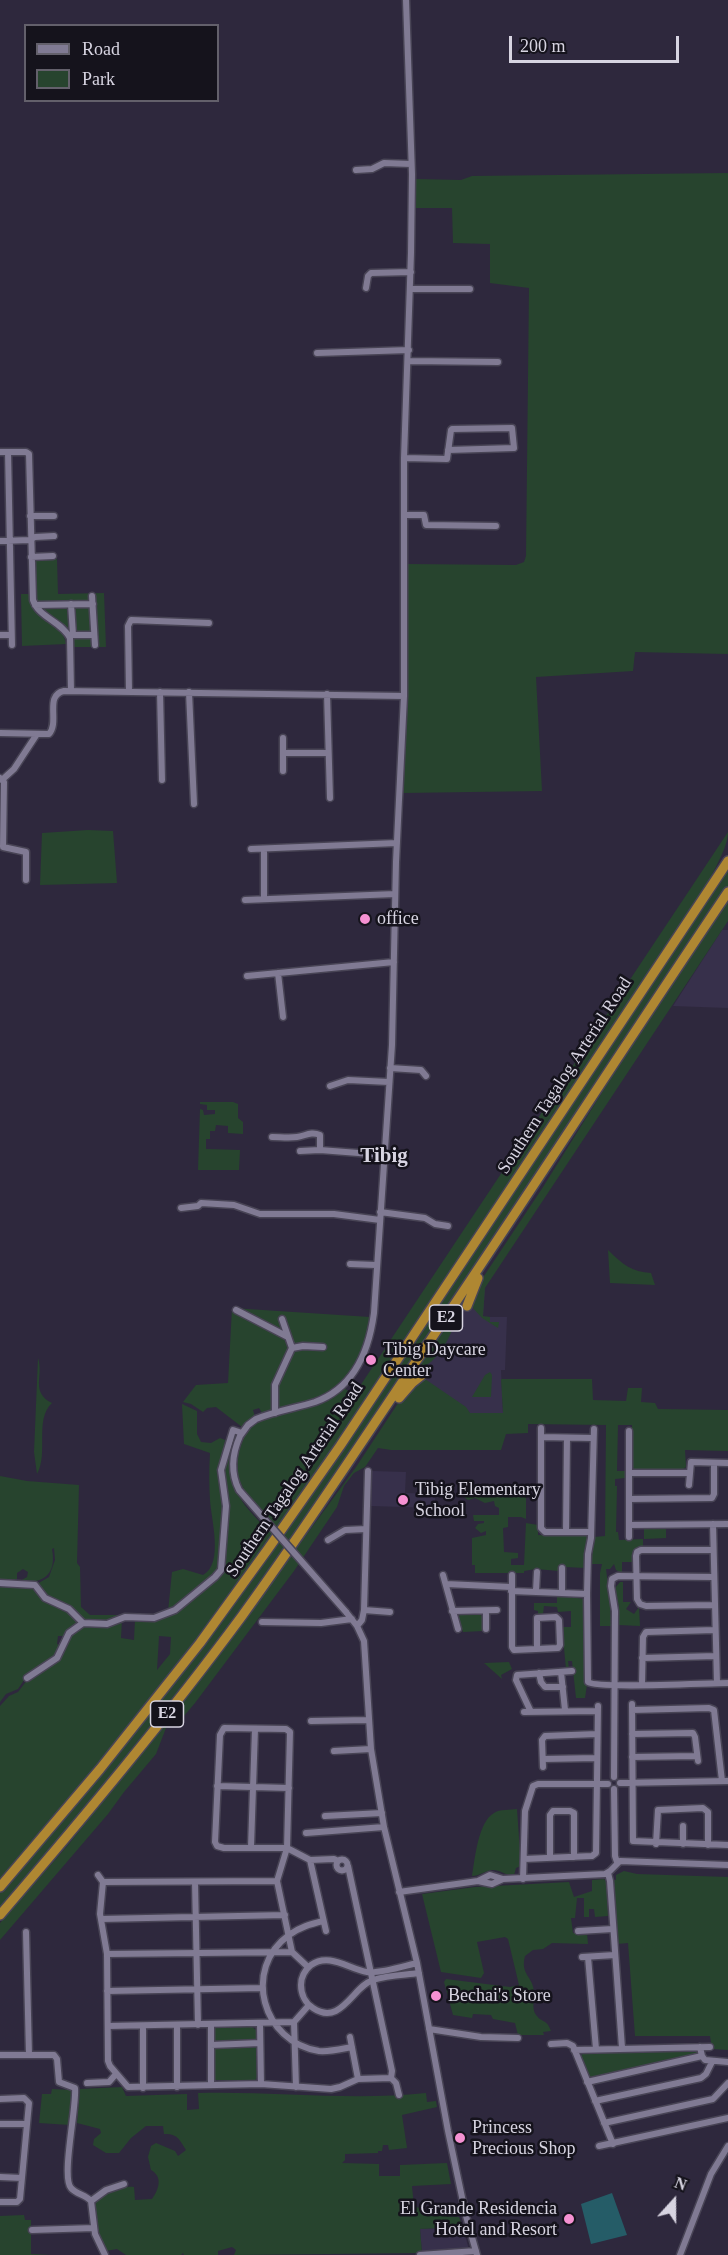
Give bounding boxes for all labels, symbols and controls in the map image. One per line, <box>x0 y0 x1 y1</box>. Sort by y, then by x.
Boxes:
legend <box>24 24 219 102</box>
scale bar <box>512 24 682 62</box>
text: 200 m <box>520 36 566 56</box>
text: Road <box>82 39 120 59</box>
text: Park <box>82 69 115 89</box>
place label: office <box>377 908 419 930</box>
marker: office <box>358 912 372 926</box>
street label: Southern Tagalog Arterial Road <box>493 974 637 1178</box>
district label: Tibig <box>360 1144 408 1170</box>
road number: E2 <box>430 1305 462 1331</box>
place label: Tibig Daycare Center <box>383 1339 486 1382</box>
marker: Tibig Daycare Center <box>364 1353 378 1367</box>
street label: Southern Tagalog Arterial Road <box>222 1379 368 1581</box>
place label: Tibig Elementary School <box>415 1479 541 1522</box>
marker: Tibig Elementary School <box>396 1493 410 1507</box>
road number: E2 <box>150 1701 184 1727</box>
place label: Bechai's Store <box>448 1985 551 2007</box>
marker: Bechai's Store <box>429 1989 443 2003</box>
place label: Princess Precious Shop <box>472 2117 576 2160</box>
marker: Princess Precious Shop <box>453 2131 467 2145</box>
north arrow <box>644 2171 704 2231</box>
text: N <box>672 2174 689 2194</box>
place label: El Grande Residencia Hotel and Resort <box>400 2198 557 2240</box>
marker: El Grande Residencia Hotel and Resort <box>562 2212 576 2226</box>

